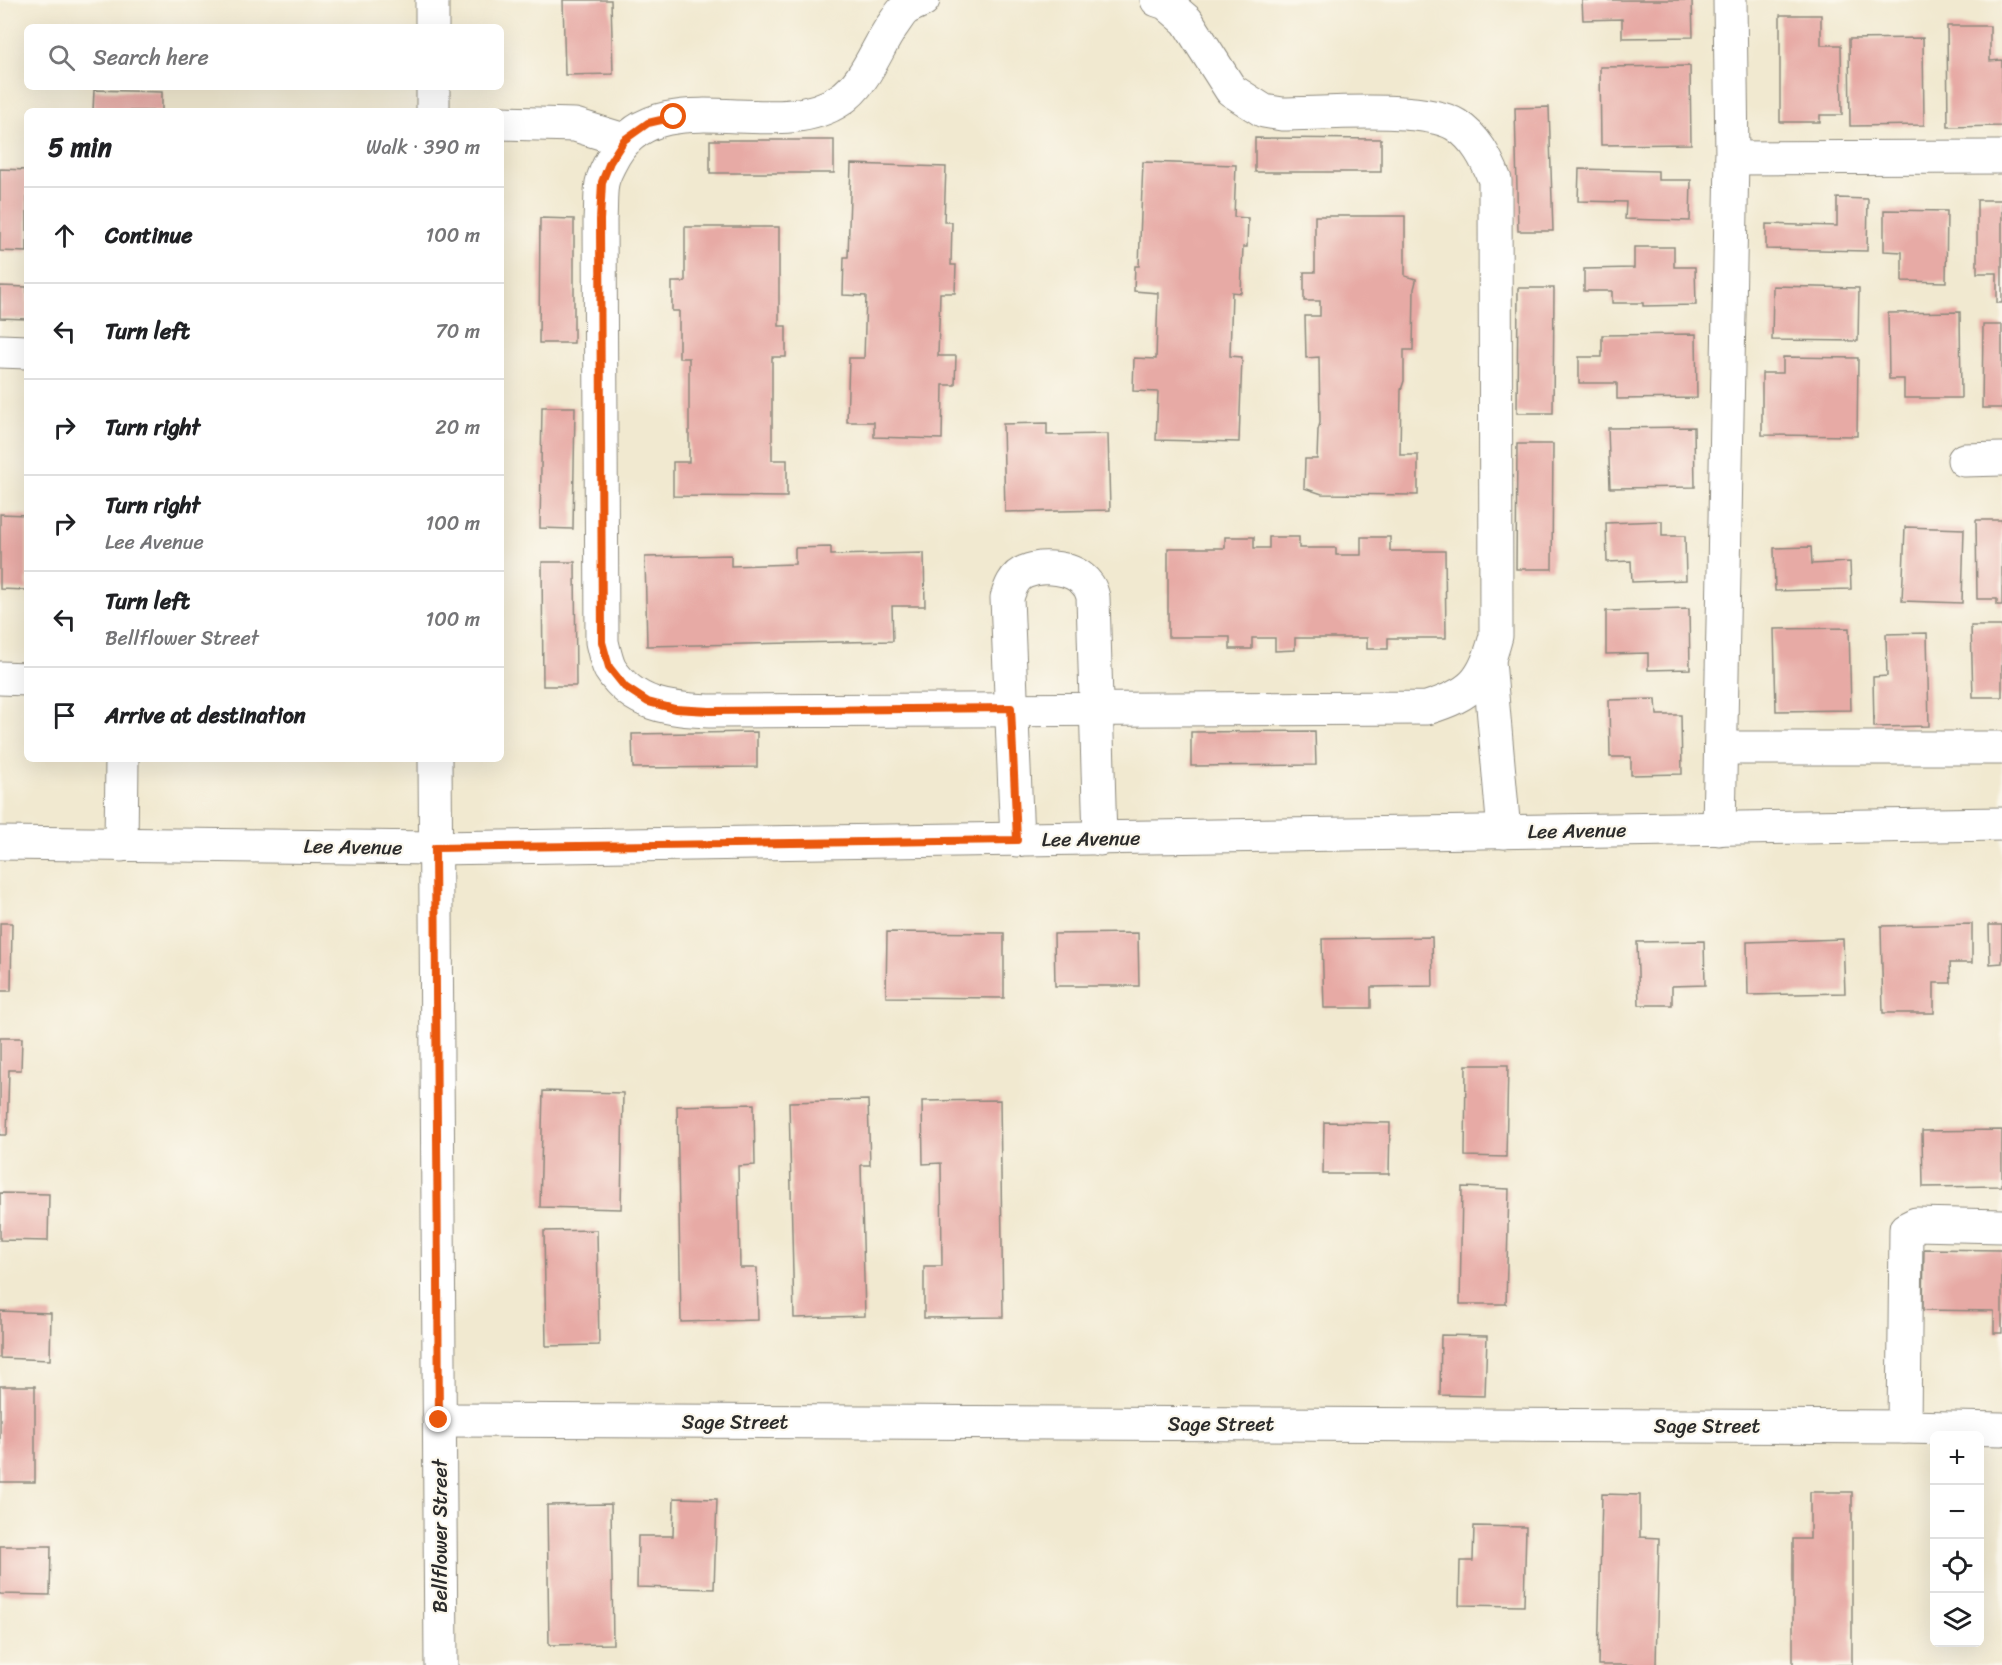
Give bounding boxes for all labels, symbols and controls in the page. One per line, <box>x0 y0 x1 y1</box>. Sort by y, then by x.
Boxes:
search box <box>24 24 504 90</box>
text: Search here <box>93 38 209 77</box>
icon: search <box>45 41 78 74</box>
route start <box>660 103 686 129</box>
text: 5 min <box>48 124 112 170</box>
text: Walk · 390 m <box>366 130 480 165</box>
text: Continue <box>105 216 193 255</box>
text: 100 m <box>426 218 480 253</box>
icon: ahead <box>48 219 81 252</box>
text: Turn left <box>105 312 190 351</box>
text: 70 m <box>435 314 480 349</box>
icon: left <box>48 315 81 348</box>
text: Turn right <box>105 408 200 447</box>
text: 20 m <box>435 410 480 445</box>
icon: right <box>48 411 81 444</box>
text: Turn right <box>105 486 200 525</box>
text: 100 m <box>426 506 480 541</box>
icon: right <box>48 507 81 540</box>
text: Lee Avenue <box>105 525 204 560</box>
text: Turn left <box>105 582 190 621</box>
text: 100 m <box>426 602 480 637</box>
icon: left <box>48 603 81 636</box>
text: Bellflower Street <box>105 621 259 656</box>
text: Arrive at destination <box>105 696 306 735</box>
icon: arrive <box>48 699 81 732</box>
street label: Lee Avenue <box>1527 813 1627 849</box>
street label: Lee Avenue <box>1041 821 1141 857</box>
street label: Lee Avenue <box>303 829 403 865</box>
street label: Sage Street <box>682 1405 788 1440</box>
route end <box>425 1406 451 1432</box>
street label: Sage Street <box>1168 1407 1274 1442</box>
street label: Sage Street <box>1654 1409 1760 1444</box>
map controls <box>1930 1431 1984 1647</box>
button: + <box>1930 1431 1984 1485</box>
street label: Bellflower Street <box>423 1458 458 1613</box>
button: − <box>1930 1485 1984 1539</box>
button: locate <box>1930 1539 1984 1593</box>
button: layers <box>1930 1593 1984 1647</box>

